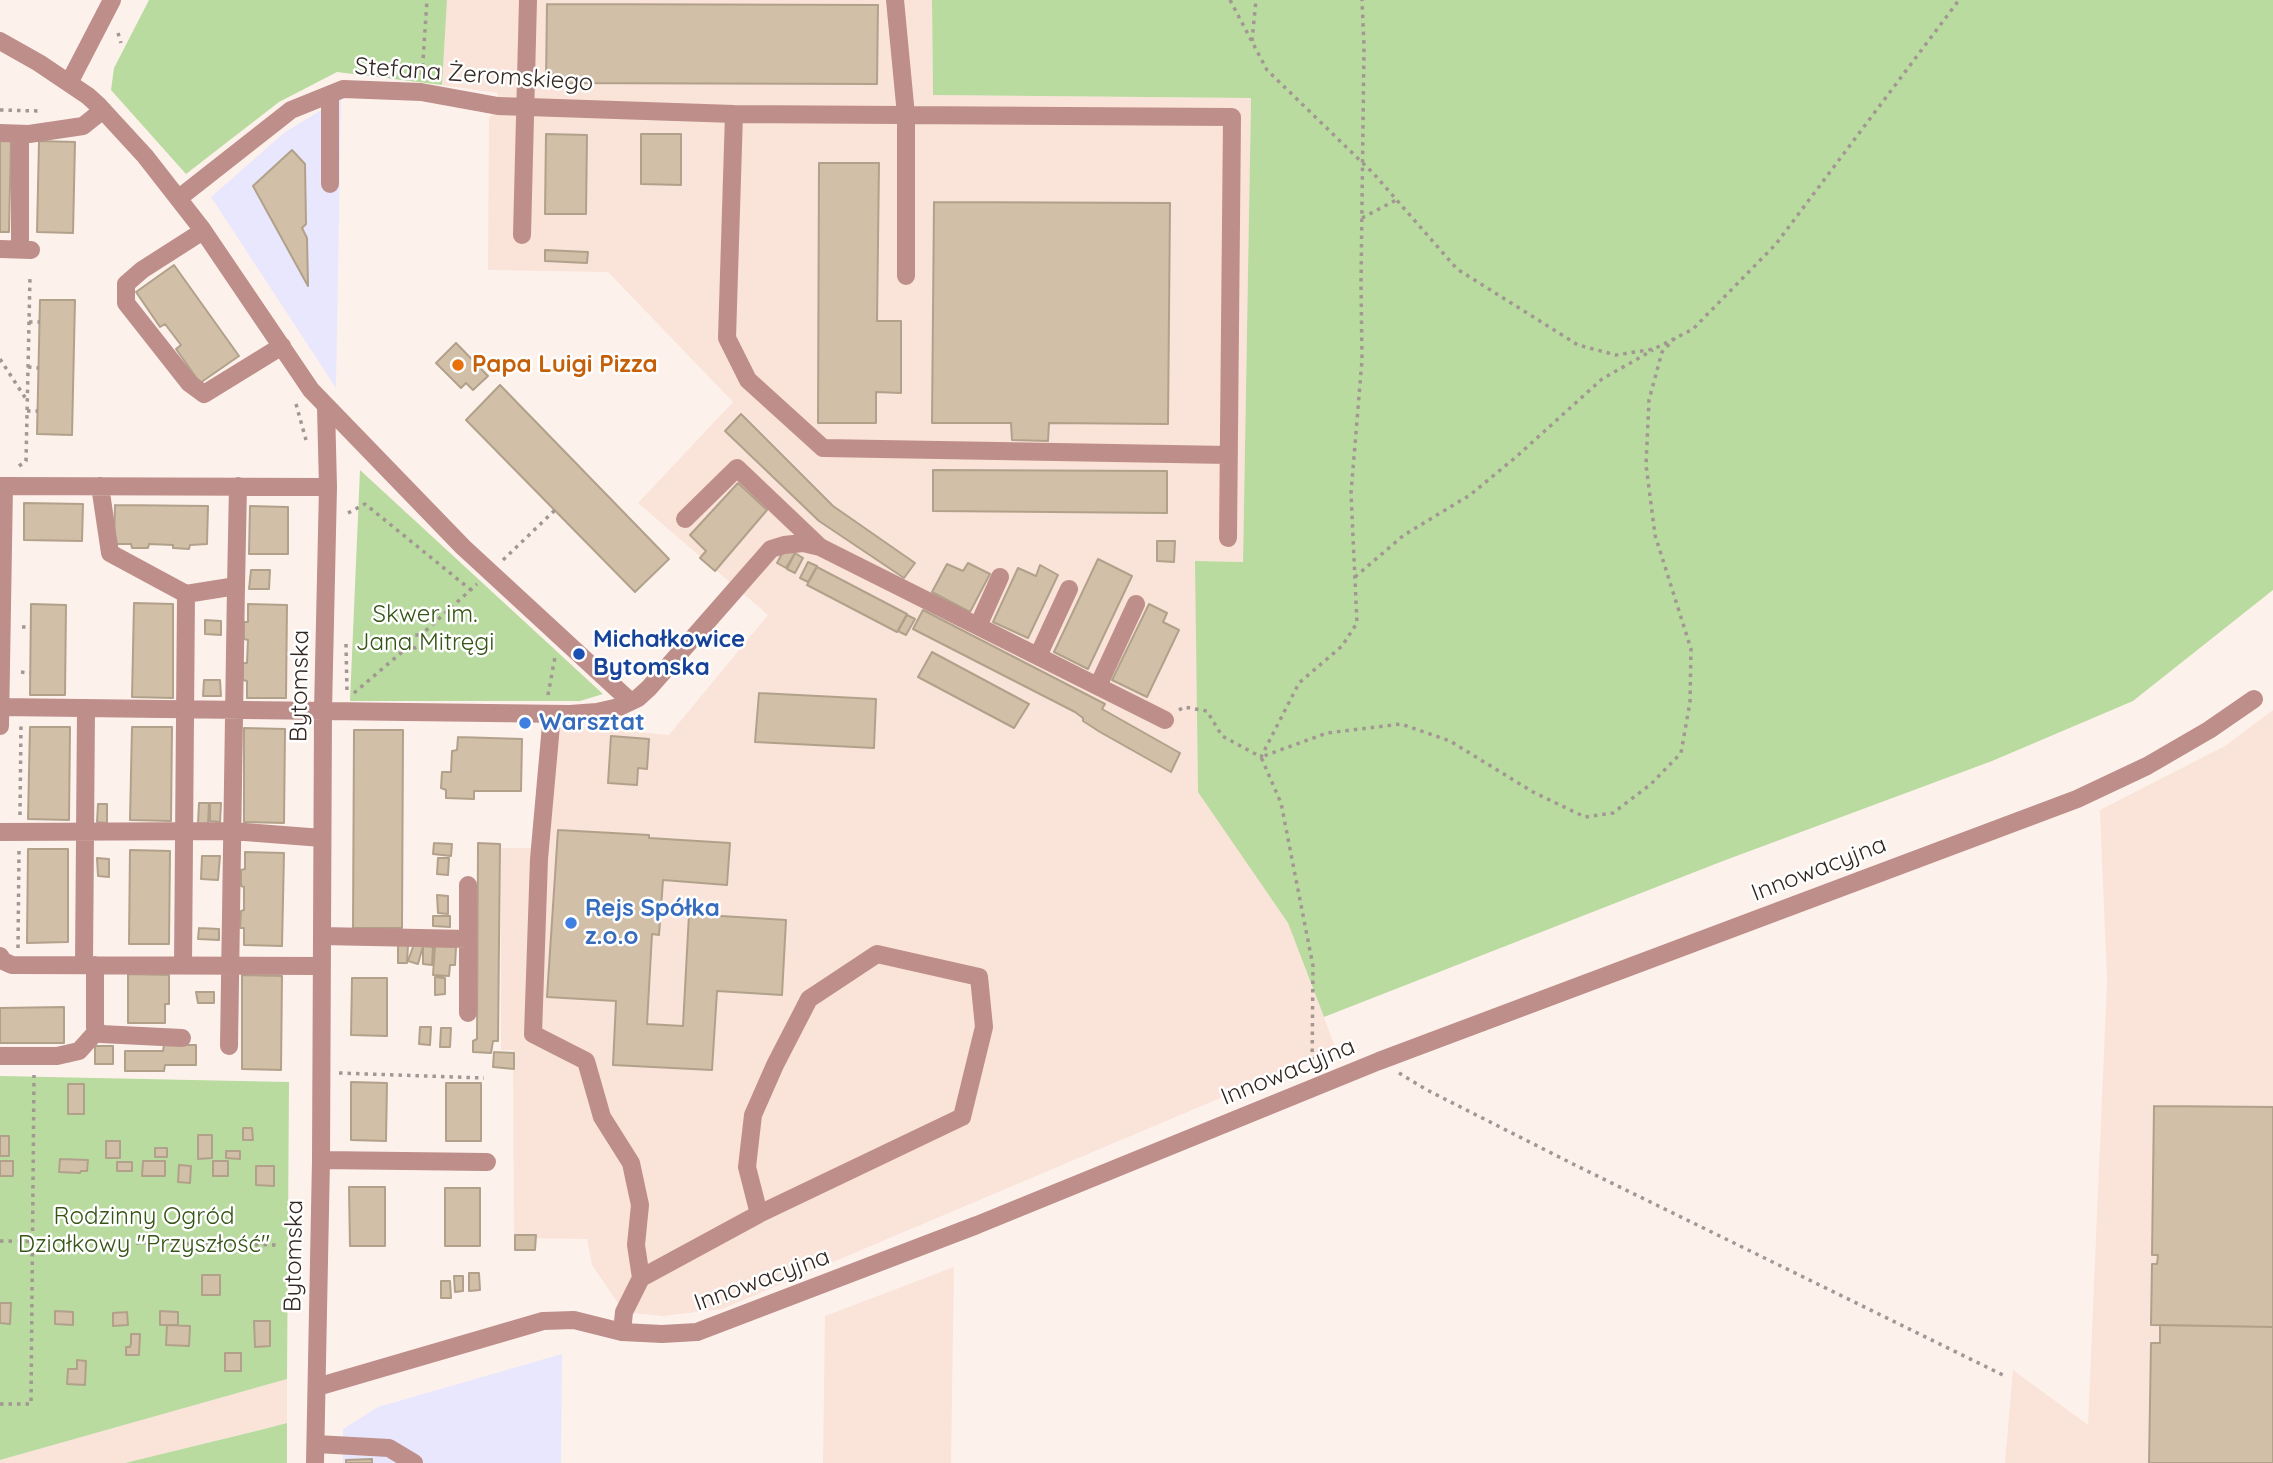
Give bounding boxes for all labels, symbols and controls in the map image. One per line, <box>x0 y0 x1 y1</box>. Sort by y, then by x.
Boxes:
street label: Stefana Żeromskiego <box>354 52 594 98</box>
place label: Papa Luigi Pizza <box>472 351 658 379</box>
marker: Papa Luigi Pizza <box>450 357 466 373</box>
park label: Skwer im. Jana Mitręgi <box>356 601 494 657</box>
place label: Michałkowice Bytomska <box>593 626 745 682</box>
street label: Bytomska <box>285 630 315 742</box>
marker: Michałkowice Bytomska <box>571 646 587 662</box>
place label: Warsztat <box>539 709 645 737</box>
marker: Warsztat <box>517 715 533 731</box>
street label: Innowacyjna <box>1748 830 1890 908</box>
place label: Rejs Spółka z.o.o <box>585 895 720 951</box>
marker: Rejs Spółka z.o.o <box>563 915 579 931</box>
street label: Innowacyjna <box>1217 1032 1359 1112</box>
street label: Bytomska <box>279 1200 309 1312</box>
park label: Rodzinny Ogród Działkowy "Przyszłość" <box>18 1203 270 1259</box>
street label: Innowacyjna <box>690 1242 834 1318</box>

